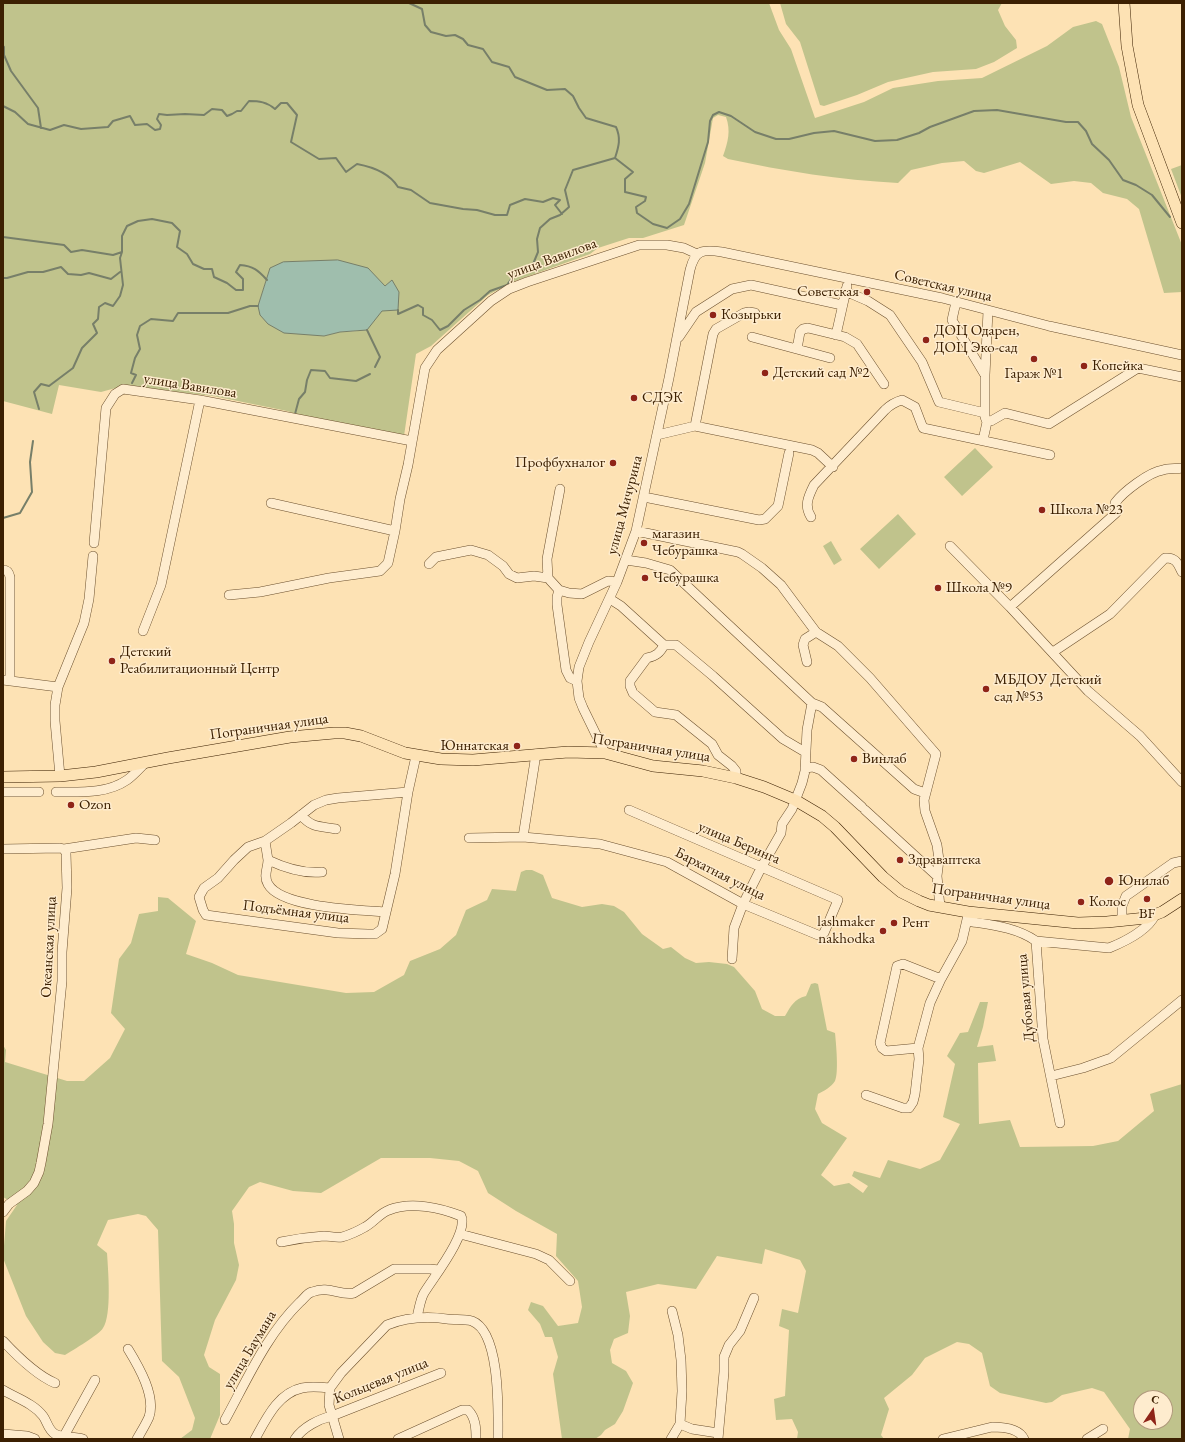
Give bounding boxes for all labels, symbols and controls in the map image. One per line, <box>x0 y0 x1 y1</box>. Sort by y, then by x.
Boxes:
street label: улица Вавилова <box>505 234 599 284</box>
street label: Советская улица <box>892 266 994 306</box>
place label: Советская <box>797 283 859 301</box>
marker: Советская <box>862 287 872 297</box>
place label: Козырьки <box>721 306 781 324</box>
marker: Козырьки <box>708 310 718 320</box>
place label: ДОЦ Одарен, ДОЦ Эко-сад <box>934 322 1019 357</box>
marker: ДОЦ Одарен, ДОЦ Эко-сад <box>921 335 931 345</box>
marker: Гараж №1 <box>1029 354 1039 364</box>
place label: Копейка <box>1092 357 1143 375</box>
marker: Копейка <box>1079 361 1089 371</box>
place label: Детский сад №2 <box>773 364 869 382</box>
place label: Гараж №1 <box>1004 365 1064 383</box>
marker: Детский сад №2 <box>760 368 770 378</box>
street label: улица Вавилова <box>142 370 238 402</box>
place label: СДЭК <box>642 389 683 407</box>
marker: СДЭК <box>629 393 639 403</box>
street label: улица Мичурина <box>603 453 647 557</box>
place label: Профбухналог <box>515 454 605 472</box>
marker: Профбухналог <box>608 458 618 468</box>
place label: Школа №23 <box>1050 501 1123 519</box>
marker: Школа №23 <box>1037 505 1047 515</box>
place label: магазин Чебурашка <box>652 525 718 560</box>
marker: магазин Чебурашка <box>639 538 649 548</box>
place label: Чебурашка <box>653 569 719 587</box>
marker: Чебурашка <box>640 573 650 583</box>
place label: Школа №9 <box>946 579 1012 597</box>
marker: Школа №9 <box>933 583 943 593</box>
place label: Детский Реабилитационный Центр <box>120 643 279 678</box>
marker: Детский Реабилитационный Центр <box>107 656 117 666</box>
place label: МБДОУ Детский сад №53 <box>994 671 1102 706</box>
marker: МБДОУ Детский сад №53 <box>981 684 991 694</box>
street label: Пограничная улица <box>209 710 329 744</box>
street label: Пограничная улица <box>591 730 711 766</box>
place label: Юннатская <box>440 737 509 755</box>
marker: Юннатская <box>512 741 522 751</box>
place label: Винлаб <box>862 750 907 768</box>
marker: Винлаб <box>849 754 859 764</box>
place label: Ozon <box>79 796 111 814</box>
marker: Ozon <box>66 800 76 810</box>
street label: улица Беринга <box>695 818 783 868</box>
street label: Бархатная улица <box>672 844 768 904</box>
place label: Здраваптека <box>908 851 981 869</box>
marker: Здраваптека <box>895 855 905 865</box>
place label: Юнилаб <box>1118 872 1169 890</box>
marker: Юнилаб <box>1103 875 1115 887</box>
street label: Пограничная улица <box>931 880 1051 914</box>
place label: Колос <box>1089 893 1126 911</box>
marker: BF <box>1142 894 1152 904</box>
street label: Океанская улица <box>37 896 61 998</box>
street label: Подъёмная улица <box>242 897 350 927</box>
marker: Колос <box>1076 897 1086 907</box>
place label: BF <box>1139 905 1155 923</box>
place label: lashmaker nakhodka <box>817 913 875 948</box>
place label: Рент <box>902 914 929 932</box>
marker: Рент <box>889 918 899 928</box>
marker: lashmaker nakhodka <box>878 926 888 936</box>
street label: Дубовая улица <box>1013 953 1039 1043</box>
street label: улица Баумана <box>220 1307 280 1393</box>
street label: Кольцевая улица <box>331 1354 431 1408</box>
north arrow <box>1133 1390 1173 1430</box>
text: С <box>1150 1392 1161 1407</box>

